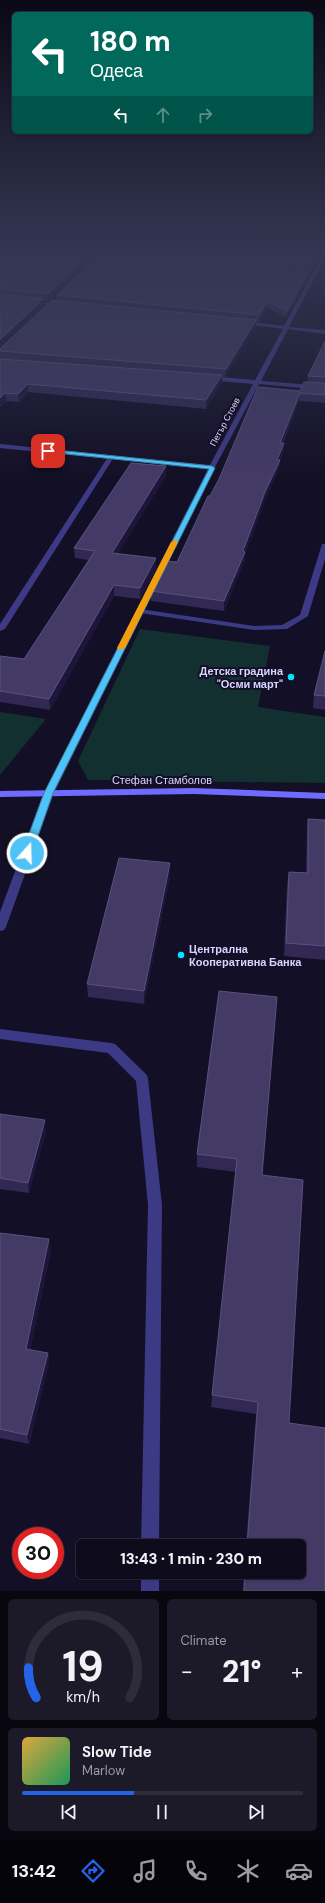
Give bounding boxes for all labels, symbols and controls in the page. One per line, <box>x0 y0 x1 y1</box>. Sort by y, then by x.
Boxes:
text: 180 m <box>90 23 171 60</box>
icon: left <box>24 28 76 80</box>
text: Одеса <box>90 59 143 83</box>
icon: left <box>110 104 132 126</box>
icon: ahead <box>152 104 174 126</box>
icon: right <box>194 104 216 126</box>
street label: Петър Стоев <box>207 395 243 448</box>
pin <box>31 434 65 468</box>
icon: arrive <box>37 440 59 462</box>
place label: Детска градина "Осми март" <box>200 664 284 691</box>
marker: Детска градина "Осми март" <box>286 672 296 682</box>
street label: Стефан Стамболов <box>112 773 212 787</box>
position arrow <box>6 832 48 874</box>
place label: Централна Кооперативна Банка <box>189 942 302 969</box>
marker: Централна Кооперативна Банка <box>176 950 186 960</box>
speed limit sign: 30 <box>12 1527 64 1579</box>
text: 13:43 · 1 min · 230 m <box>120 1549 262 1569</box>
text: Climate <box>181 1632 227 1649</box>
text: 19 <box>62 1639 104 1693</box>
text: 21° <box>222 1652 261 1691</box>
text: − <box>181 1657 193 1686</box>
text: + <box>291 1657 303 1686</box>
text: km/h <box>66 1687 100 1705</box>
text: Slow Tide <box>82 1742 152 1762</box>
text: Marlow <box>82 1762 125 1779</box>
icon: previous <box>58 1801 80 1823</box>
icon: pause <box>151 1801 173 1823</box>
icon: next <box>245 1801 267 1823</box>
icon: directions <box>79 1857 107 1885</box>
icon: music <box>131 1857 159 1885</box>
icon: phone <box>182 1857 210 1885</box>
icon: climate <box>234 1857 262 1885</box>
icon: car <box>285 1857 313 1885</box>
text: 13:42 <box>12 1859 56 1883</box>

